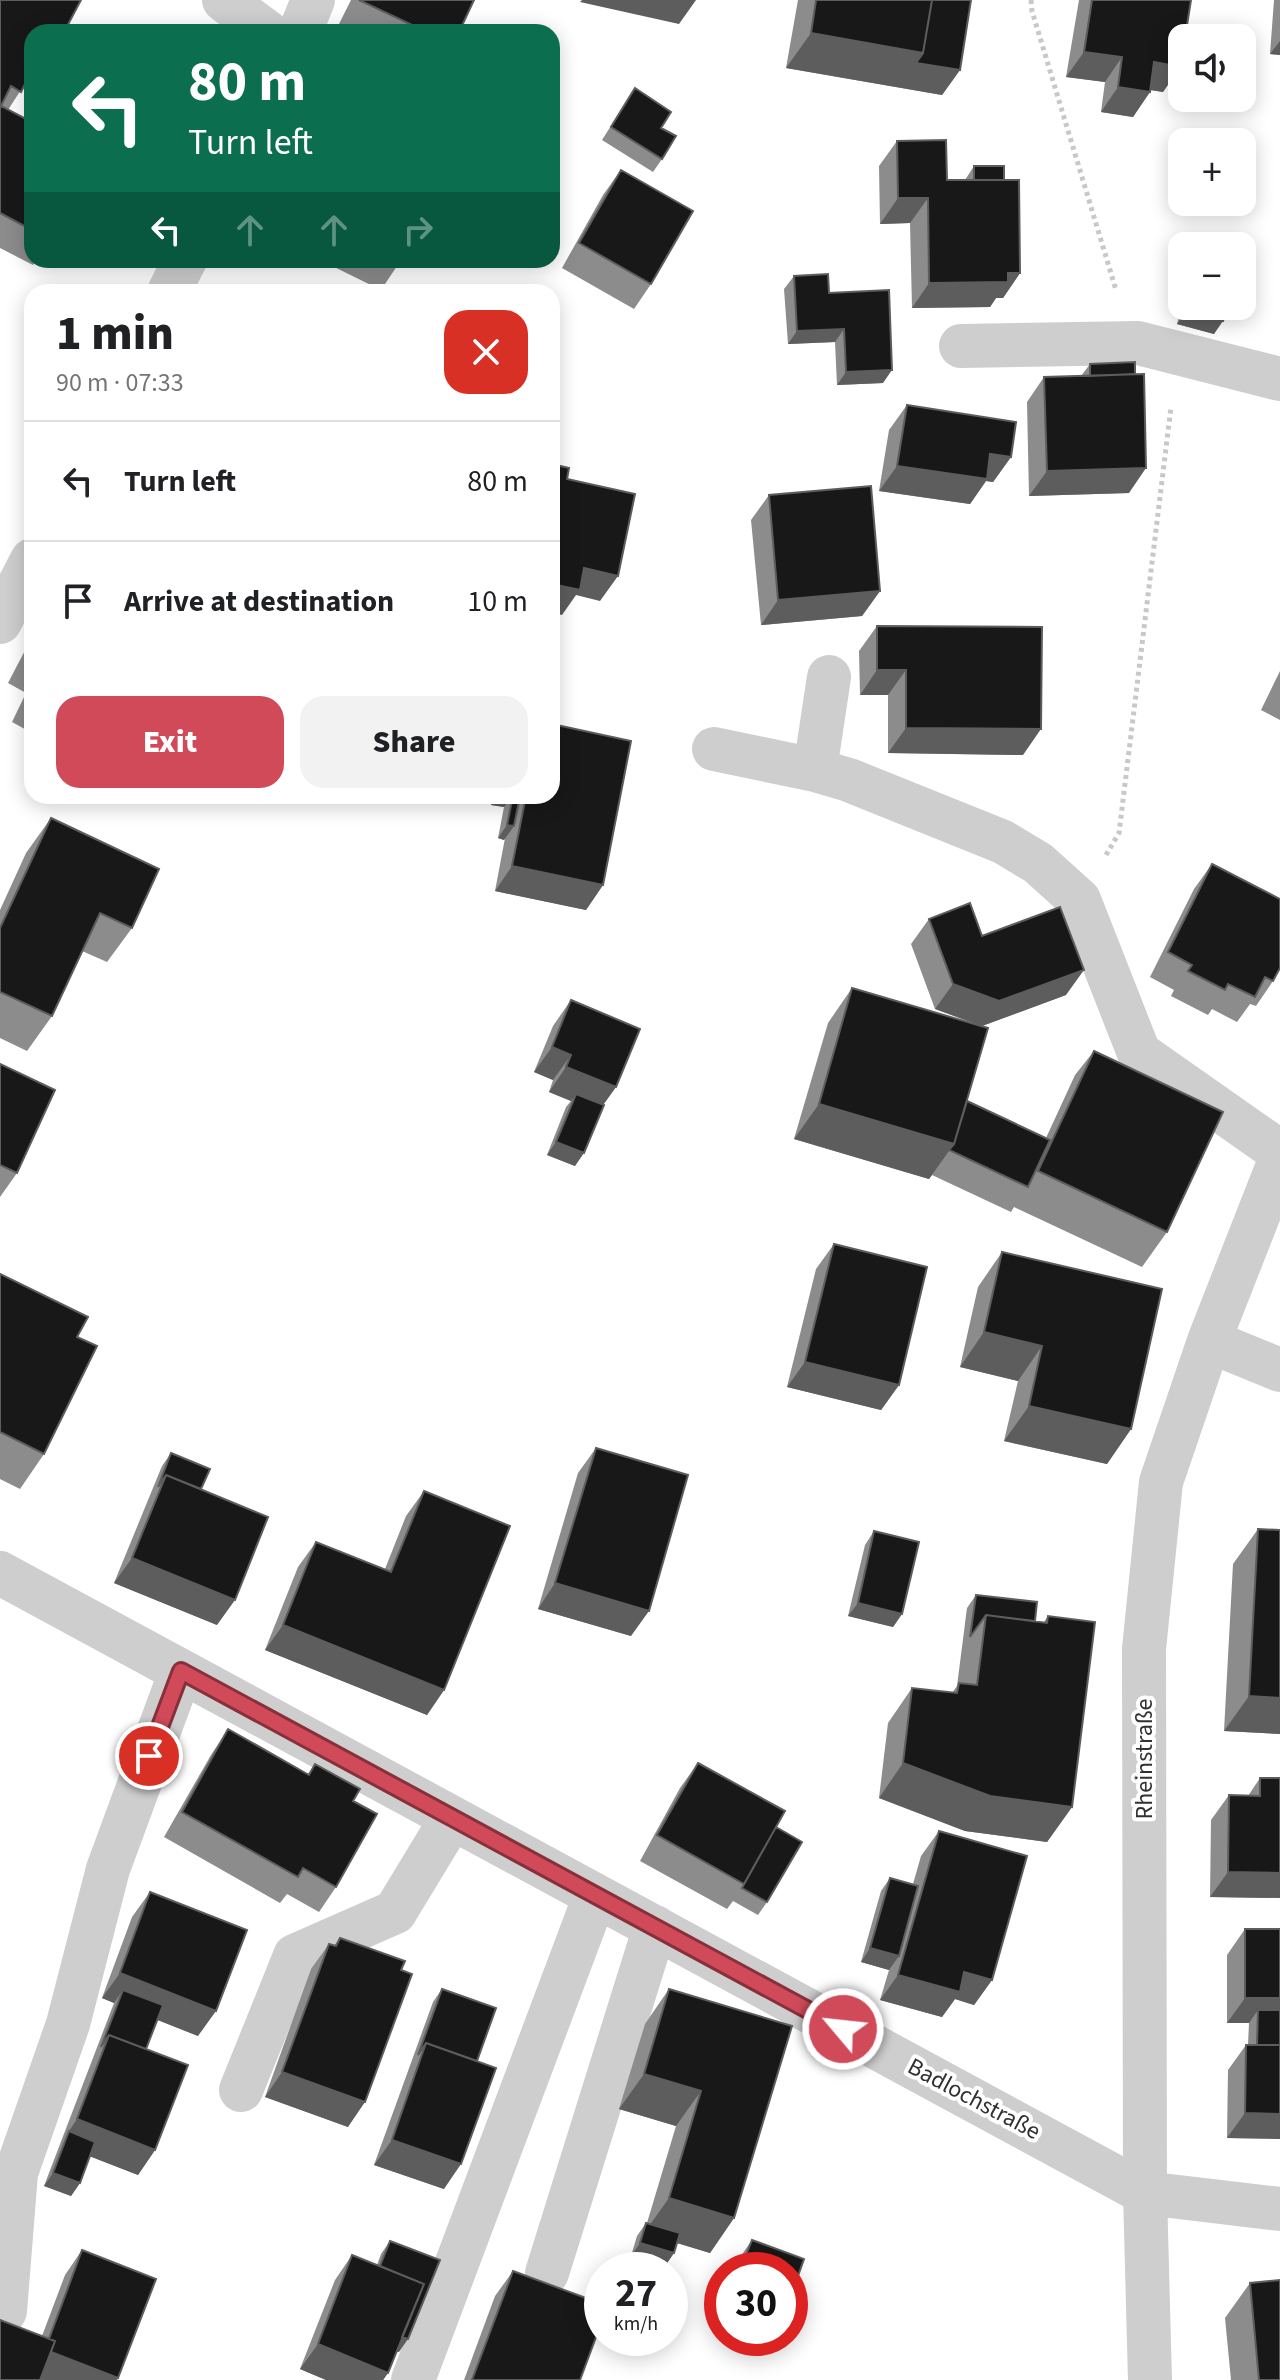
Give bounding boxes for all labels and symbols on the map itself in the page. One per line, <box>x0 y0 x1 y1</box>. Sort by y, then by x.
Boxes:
street label: Rheinstraße <box>1127 1699 1162 1819</box>
pin <box>115 1722 183 1790</box>
position arrow <box>801 1987 885 2071</box>
street label: Badlochstraße <box>901 2049 1047 2149</box>
speed limit sign: 30 <box>704 2252 808 2356</box>

